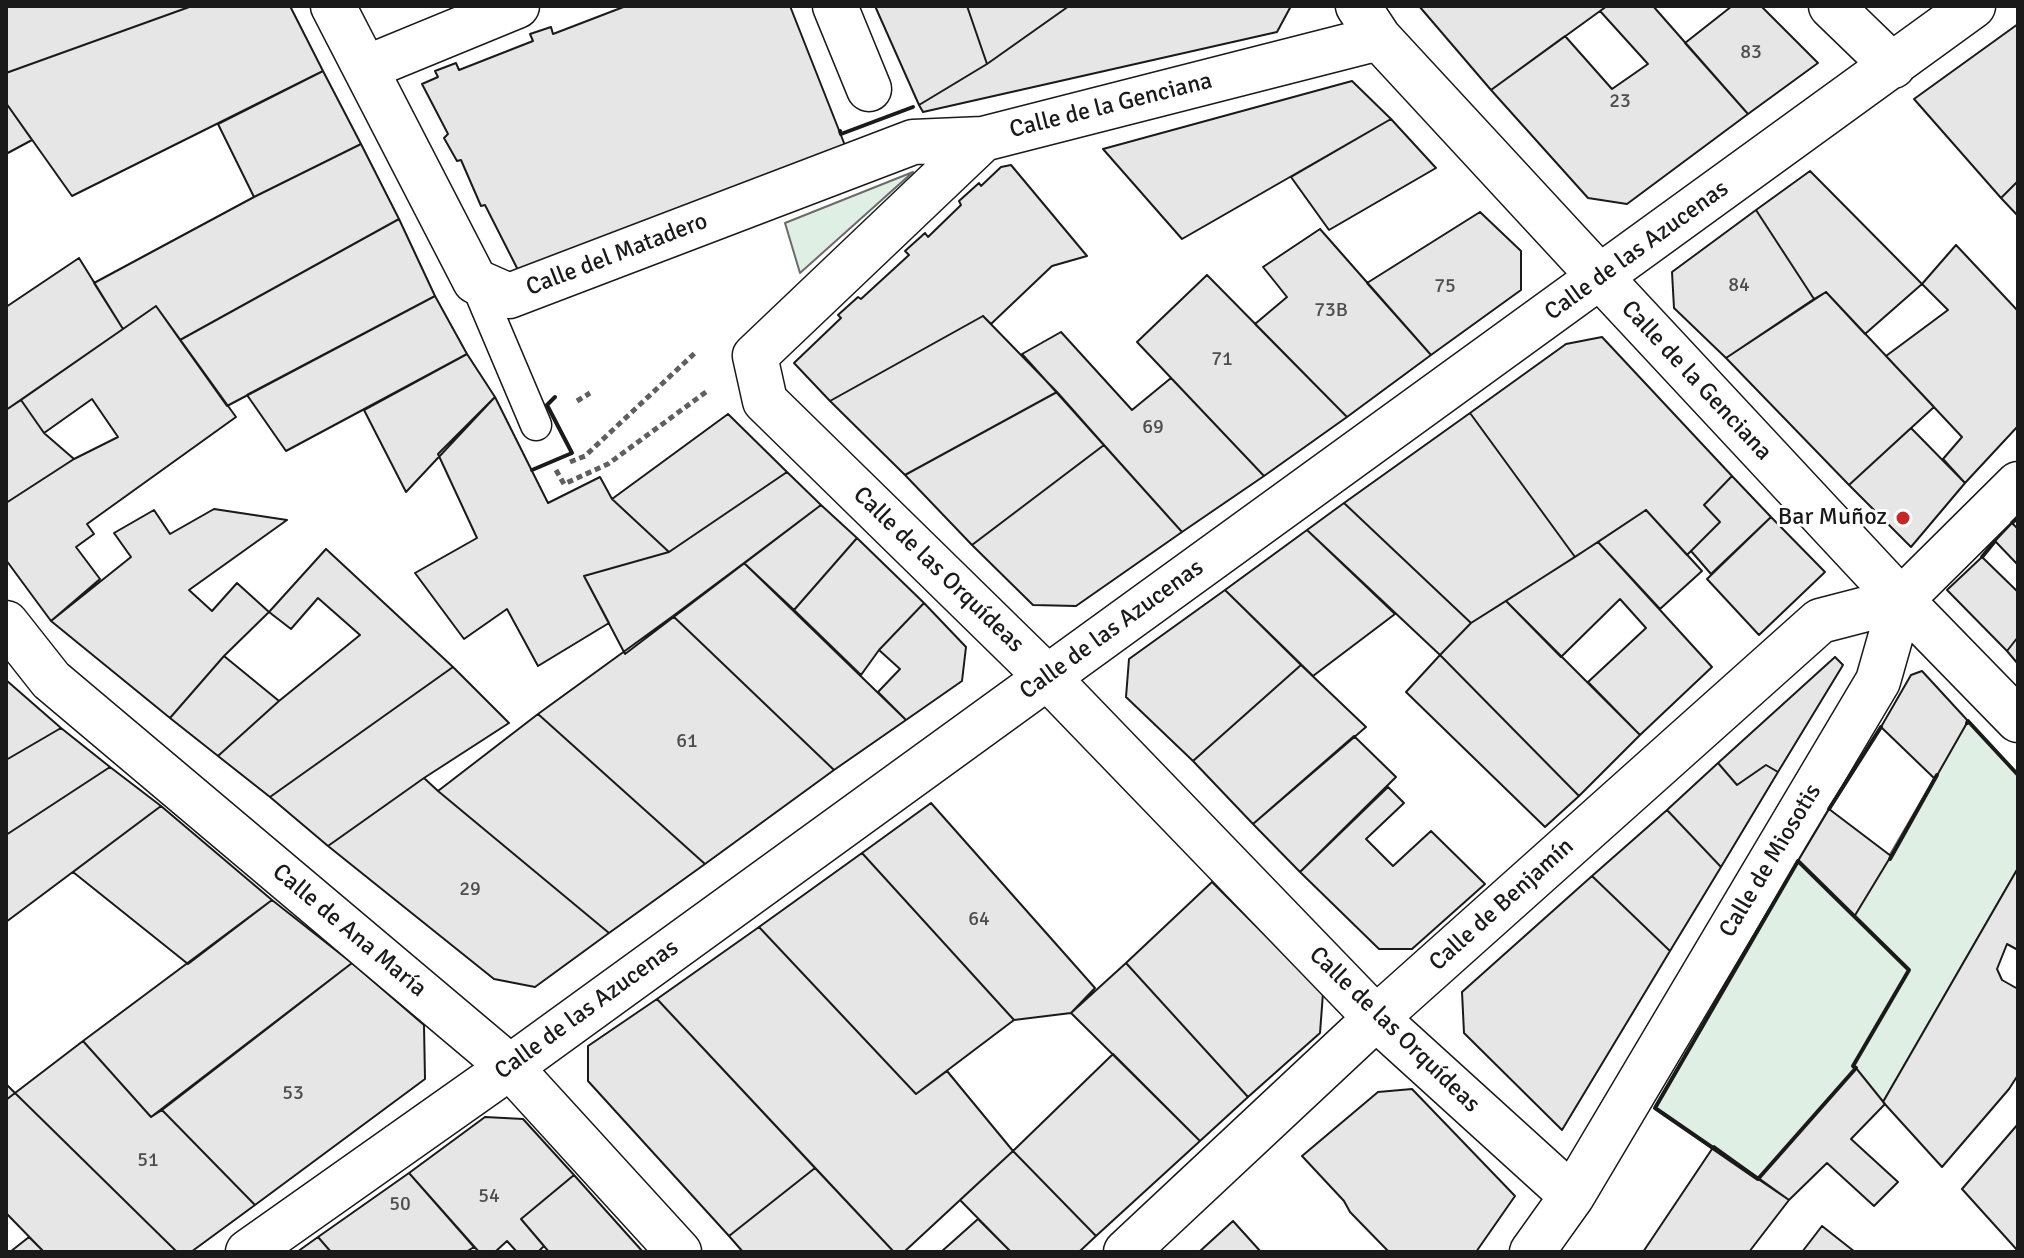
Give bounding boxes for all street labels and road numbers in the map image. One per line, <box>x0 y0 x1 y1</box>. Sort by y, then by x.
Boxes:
street label: Calle de la Genciana <box>1007 67 1215 145</box>
street label: Calle de las Azucenas <box>1540 175 1734 327</box>
street label: Calle del Matadero <box>522 207 712 303</box>
street label: Calle de la Genciana <box>1615 295 1777 467</box>
street label: Calle de las Orquídeas <box>847 481 1029 659</box>
street label: Calle de las Azucenas <box>1015 554 1209 706</box>
street label: Calle de Miosotis <box>1714 779 1828 943</box>
street label: Calle de Benjamín <box>1424 833 1580 977</box>
street label: Calle de Ana María <box>266 858 432 1004</box>
street label: Calle de las Azucenas <box>490 934 684 1086</box>
street label: Calle de las Orquídeas <box>1303 941 1485 1119</box>

